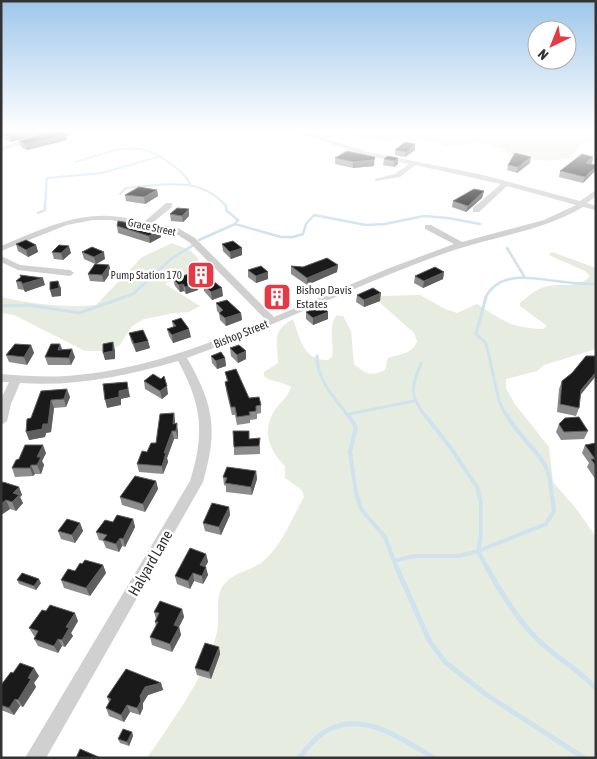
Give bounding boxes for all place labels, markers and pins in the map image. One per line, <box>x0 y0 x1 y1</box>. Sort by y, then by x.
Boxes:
building icon: Pump Station 170 <box>186 260 216 290</box>
place label: Pump Station 170 <box>111 269 182 281</box>
building icon: Bishop Davis Estates <box>262 282 292 312</box>
place label: Bishop Davis Estates <box>296 283 352 311</box>

